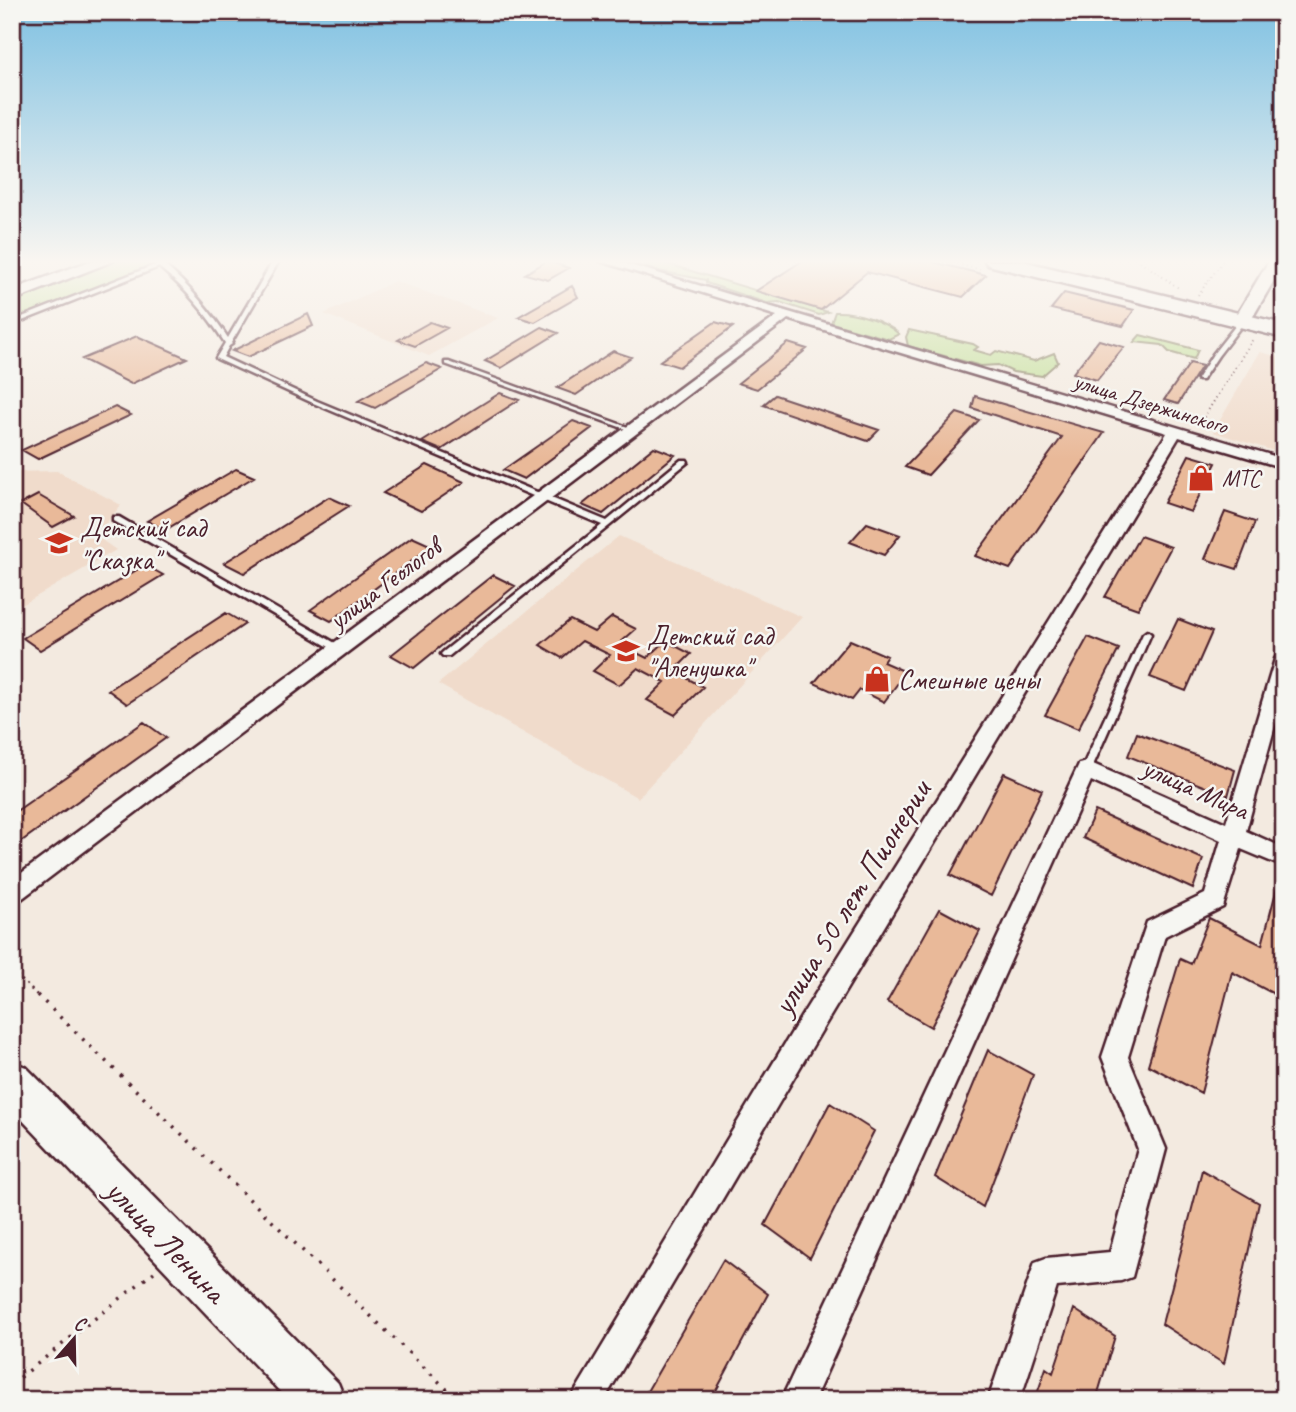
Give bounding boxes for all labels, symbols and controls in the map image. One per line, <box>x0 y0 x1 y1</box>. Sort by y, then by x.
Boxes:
street label: улица Дзержинского <box>1069 366 1233 441</box>
shop icon: МТС <box>1186 463 1216 493</box>
place label: МТС <box>1222 464 1263 493</box>
place label: Детский сад "Сказка" <box>80 510 209 577</box>
street label: улица Геологов <box>319 527 451 638</box>
school or university icon: Детский сад "Сказка" <box>44 528 74 558</box>
place label: Детский сад "Аленушка" <box>647 618 776 685</box>
school or university icon: Детский сад "Аленушка" <box>611 636 641 666</box>
place label: Смешные цены <box>898 662 1041 697</box>
shop icon: Смешные цены <box>862 664 892 694</box>
street label: улица Мира <box>1135 749 1256 828</box>
street label: улица 50 лет Пионерии <box>761 770 942 1024</box>
street label: улица Ленина <box>95 1168 238 1313</box>
north arrow <box>38 1304 108 1374</box>
text: С <box>71 1311 90 1338</box>

